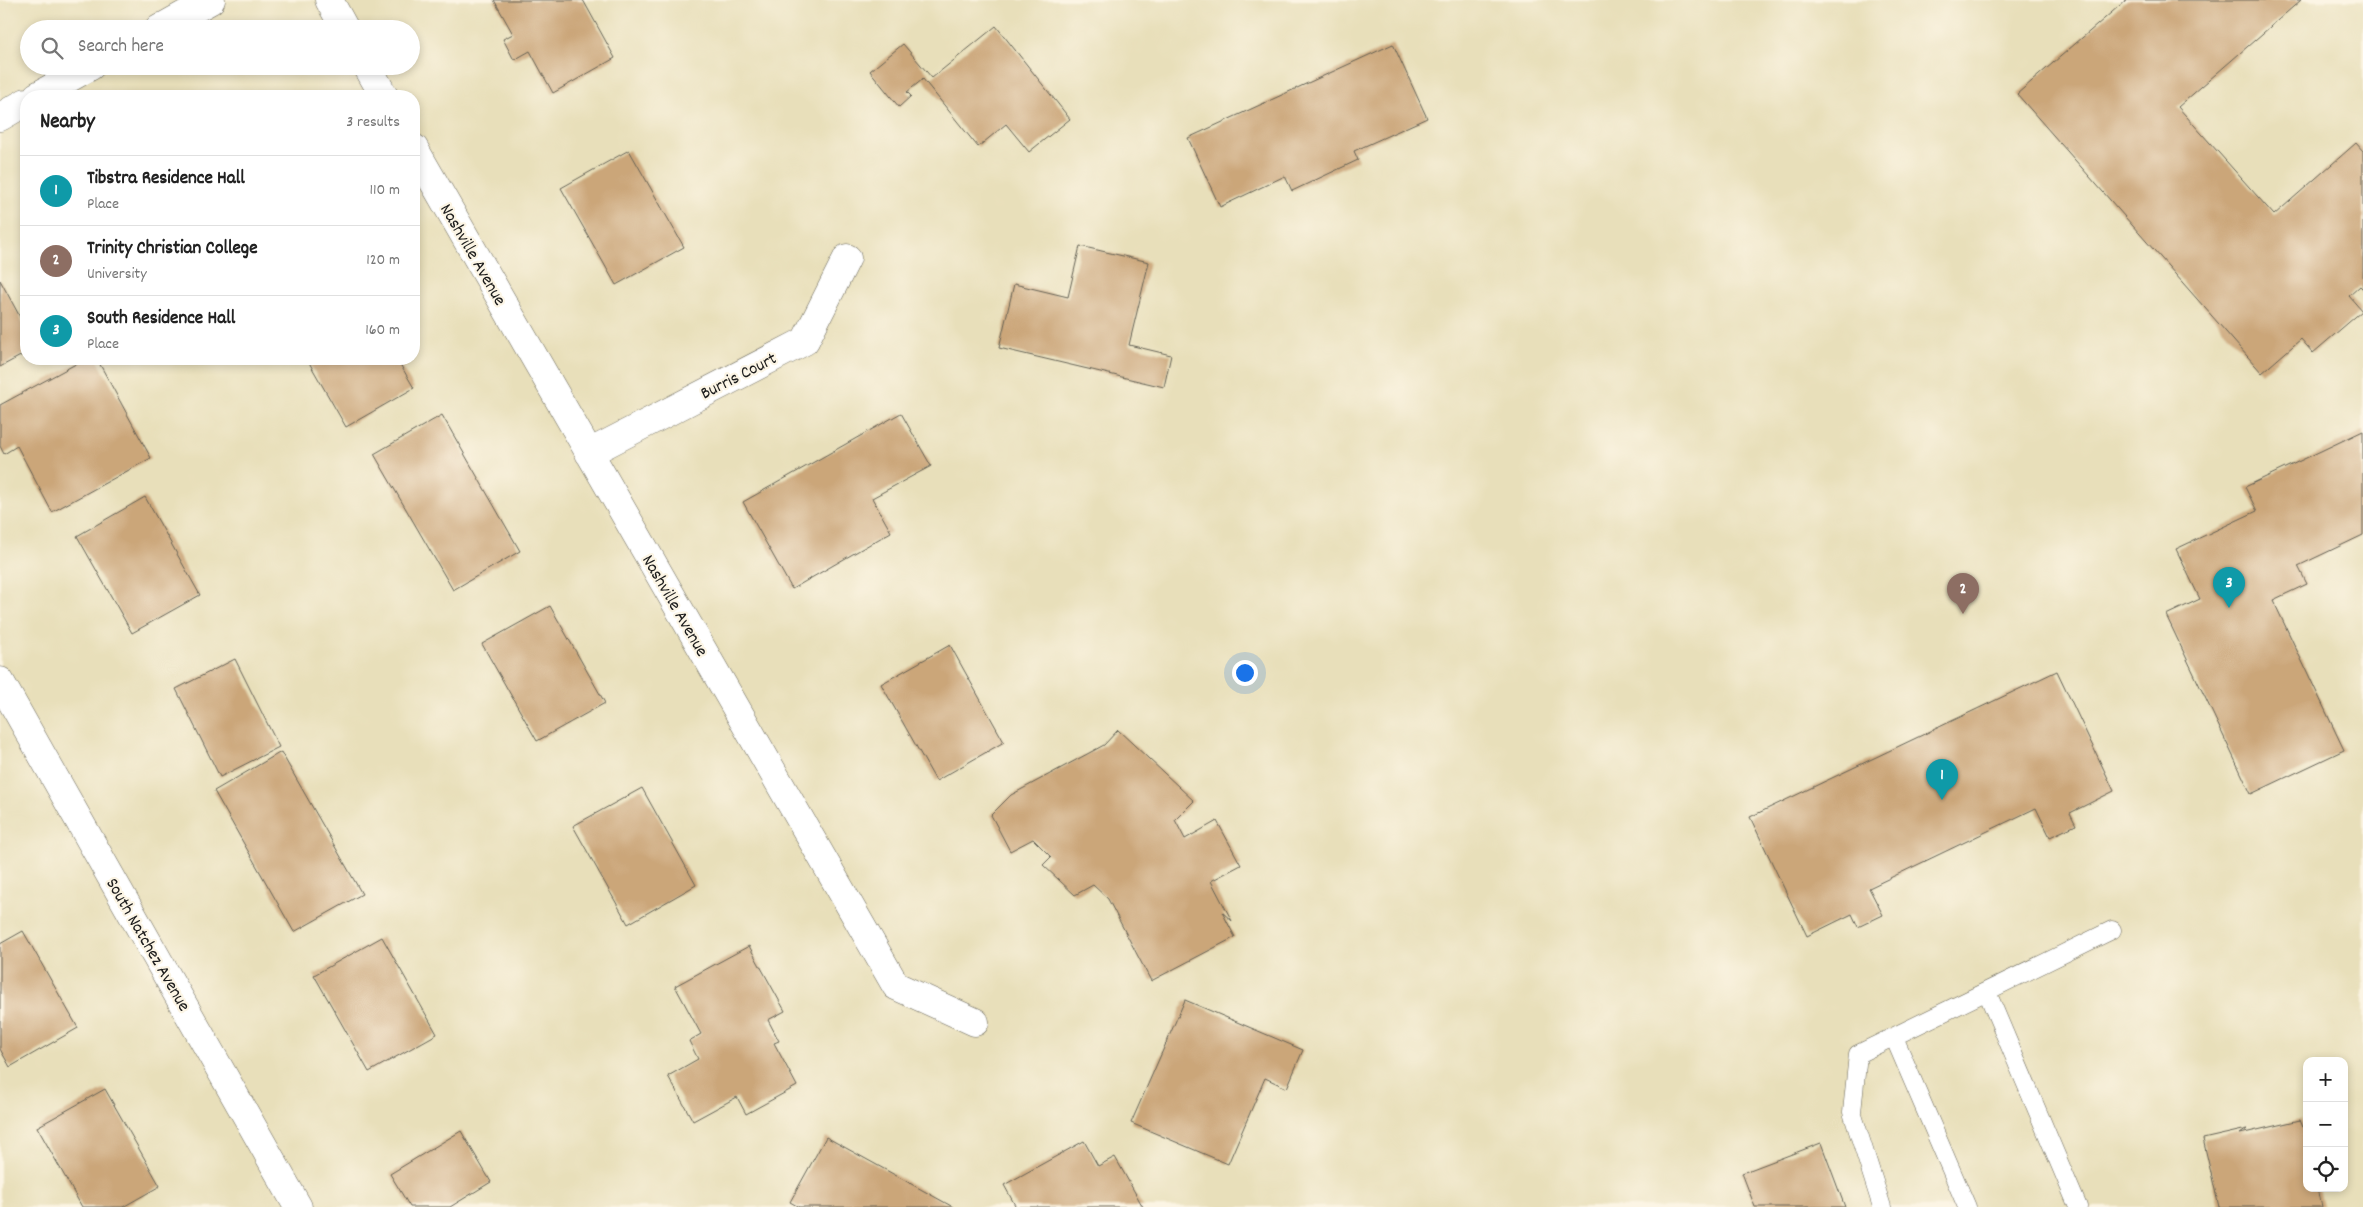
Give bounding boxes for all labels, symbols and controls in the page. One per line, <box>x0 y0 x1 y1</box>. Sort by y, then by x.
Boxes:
search box <box>20 20 420 75</box>
icon: search <box>38 34 66 62</box>
text: Search here <box>78 34 164 61</box>
text: Nearby <box>40 108 95 138</box>
text: 3 results <box>346 111 400 134</box>
text: Tibstra Residence Hall <box>87 166 245 193</box>
text: 1 <box>54 179 58 202</box>
text: 110 m <box>370 179 400 202</box>
text: Place <box>87 193 119 216</box>
street label: Nashville Avenue <box>433 200 511 311</box>
text: Trinity Christian College <box>87 236 258 263</box>
text: 2 <box>53 249 60 272</box>
text: 120 m <box>366 249 400 272</box>
text: University <box>87 263 147 286</box>
text: South Residence Hall <box>87 306 235 333</box>
text: 3 <box>52 319 60 342</box>
text: 160 m <box>365 319 400 342</box>
text: Place <box>87 333 119 356</box>
street label: Burris Court <box>697 347 782 407</box>
street label: Nashville Avenue <box>635 551 713 662</box>
pin: 3 <box>2213 567 2245 608</box>
pin: 2 <box>1947 573 1979 614</box>
your location <box>1232 660 1258 686</box>
pin: 1 <box>1926 759 1958 800</box>
street label: South Natchez Avenue <box>98 874 195 1017</box>
map controls <box>2303 1057 2348 1192</box>
button: + <box>2303 1057 2348 1102</box>
button: − <box>2303 1102 2348 1147</box>
button: locate <box>2303 1147 2348 1192</box>

